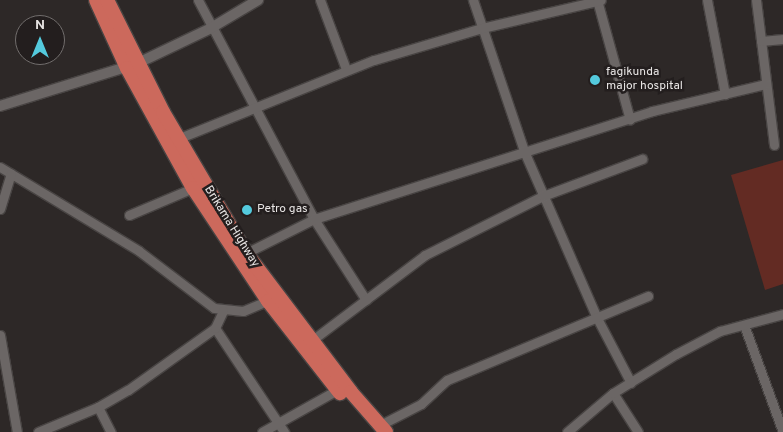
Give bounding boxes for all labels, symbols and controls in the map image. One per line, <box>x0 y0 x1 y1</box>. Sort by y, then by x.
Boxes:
north arrow <box>15 15 65 65</box>
text: N <box>35 17 45 34</box>
place label: fagikunda major hospital <box>606 66 683 94</box>
marker: fagikunda major hospital <box>588 73 602 87</box>
street label: Brikama Highway <box>200 184 262 270</box>
place label: Petro gas <box>257 203 308 217</box>
marker: Petro gas <box>241 204 253 216</box>

